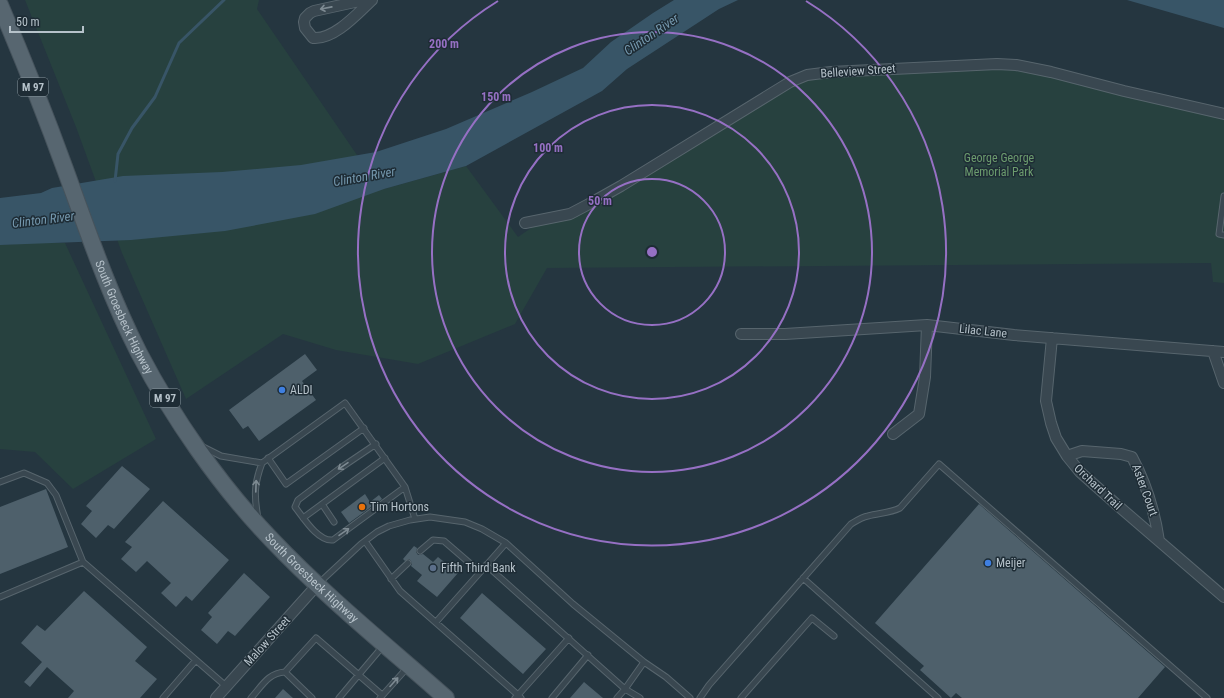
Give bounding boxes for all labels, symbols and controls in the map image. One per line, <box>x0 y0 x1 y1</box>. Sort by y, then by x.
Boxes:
one-way arrow <box>320 5 333 13</box>
scale bar <box>10 8 83 34</box>
water label: Clinton River <box>621 10 682 58</box>
text: 50 m <box>16 15 40 29</box>
text: 200 m <box>429 37 459 51</box>
street label: Belleview Street <box>820 61 897 81</box>
road number: M 97 <box>18 78 48 96</box>
text: 150 m <box>481 90 511 104</box>
text: 100 m <box>533 141 563 155</box>
park label: George George Memorial Park <box>964 151 1035 179</box>
water label: Clinton River <box>332 163 397 189</box>
text: 50 m <box>588 194 612 208</box>
water label: Clinton River <box>11 208 76 231</box>
centre of rings <box>645 245 659 259</box>
street label: South Groesbeck Highway <box>92 258 156 377</box>
street label: Lilac Lane <box>958 322 1008 341</box>
place label: ALDI <box>290 383 312 397</box>
marker: ALDI <box>277 385 287 395</box>
road number: M 97 <box>150 389 180 407</box>
street label: Orchard Trail <box>1071 461 1125 513</box>
one-way arrow <box>338 462 349 470</box>
street label: Aster Court <box>1129 462 1161 518</box>
one-way arrow <box>252 480 259 493</box>
place label: Tim Hortons <box>370 500 429 514</box>
marker: Tim Hortons <box>357 502 367 512</box>
one-way arrow <box>339 528 350 536</box>
street label: South Groesbeck Highway <box>262 530 361 626</box>
place label: Meijer <box>996 556 1026 570</box>
marker: Meijer <box>983 558 993 568</box>
place label: Fifth Third Bank <box>441 561 516 575</box>
marker: Fifth Third Bank <box>428 563 438 573</box>
street label: Malow Street <box>241 613 293 669</box>
one-way arrow <box>390 677 399 687</box>

